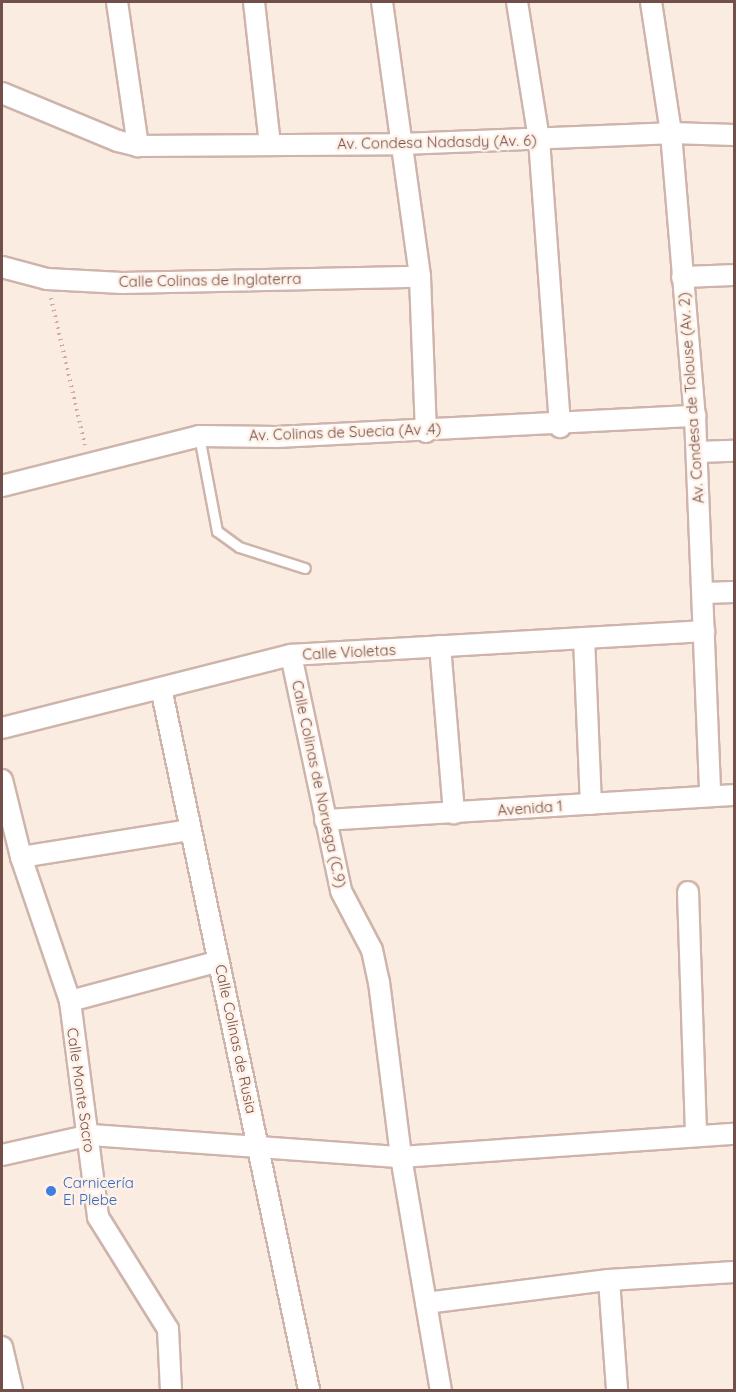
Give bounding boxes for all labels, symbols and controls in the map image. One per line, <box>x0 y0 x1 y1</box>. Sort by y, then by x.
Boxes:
street label: Av. Condesa Nadasdy (Av. 6) <box>337 131 537 153</box>
street label: Calle Colinas de Inglaterra <box>119 269 301 291</box>
street label: Av. Condesa de Tolouse (Av. 2) <box>675 292 707 504</box>
street label: Av. Colinas de Suecia (Av .4) <box>249 420 441 444</box>
street label: Calle Violetas <box>302 641 396 663</box>
street label: Calle Colinas de Noruega (C.9) <box>288 679 350 889</box>
street label: Avenida 1 <box>497 797 563 819</box>
street label: Calle Colinas de Rusia <box>211 963 261 1115</box>
street label: Calle Monte Sacro <box>63 1027 99 1153</box>
place label: Carnicería El Plebe <box>63 1173 134 1208</box>
marker: Carnicería El Plebe <box>44 1184 58 1198</box>

